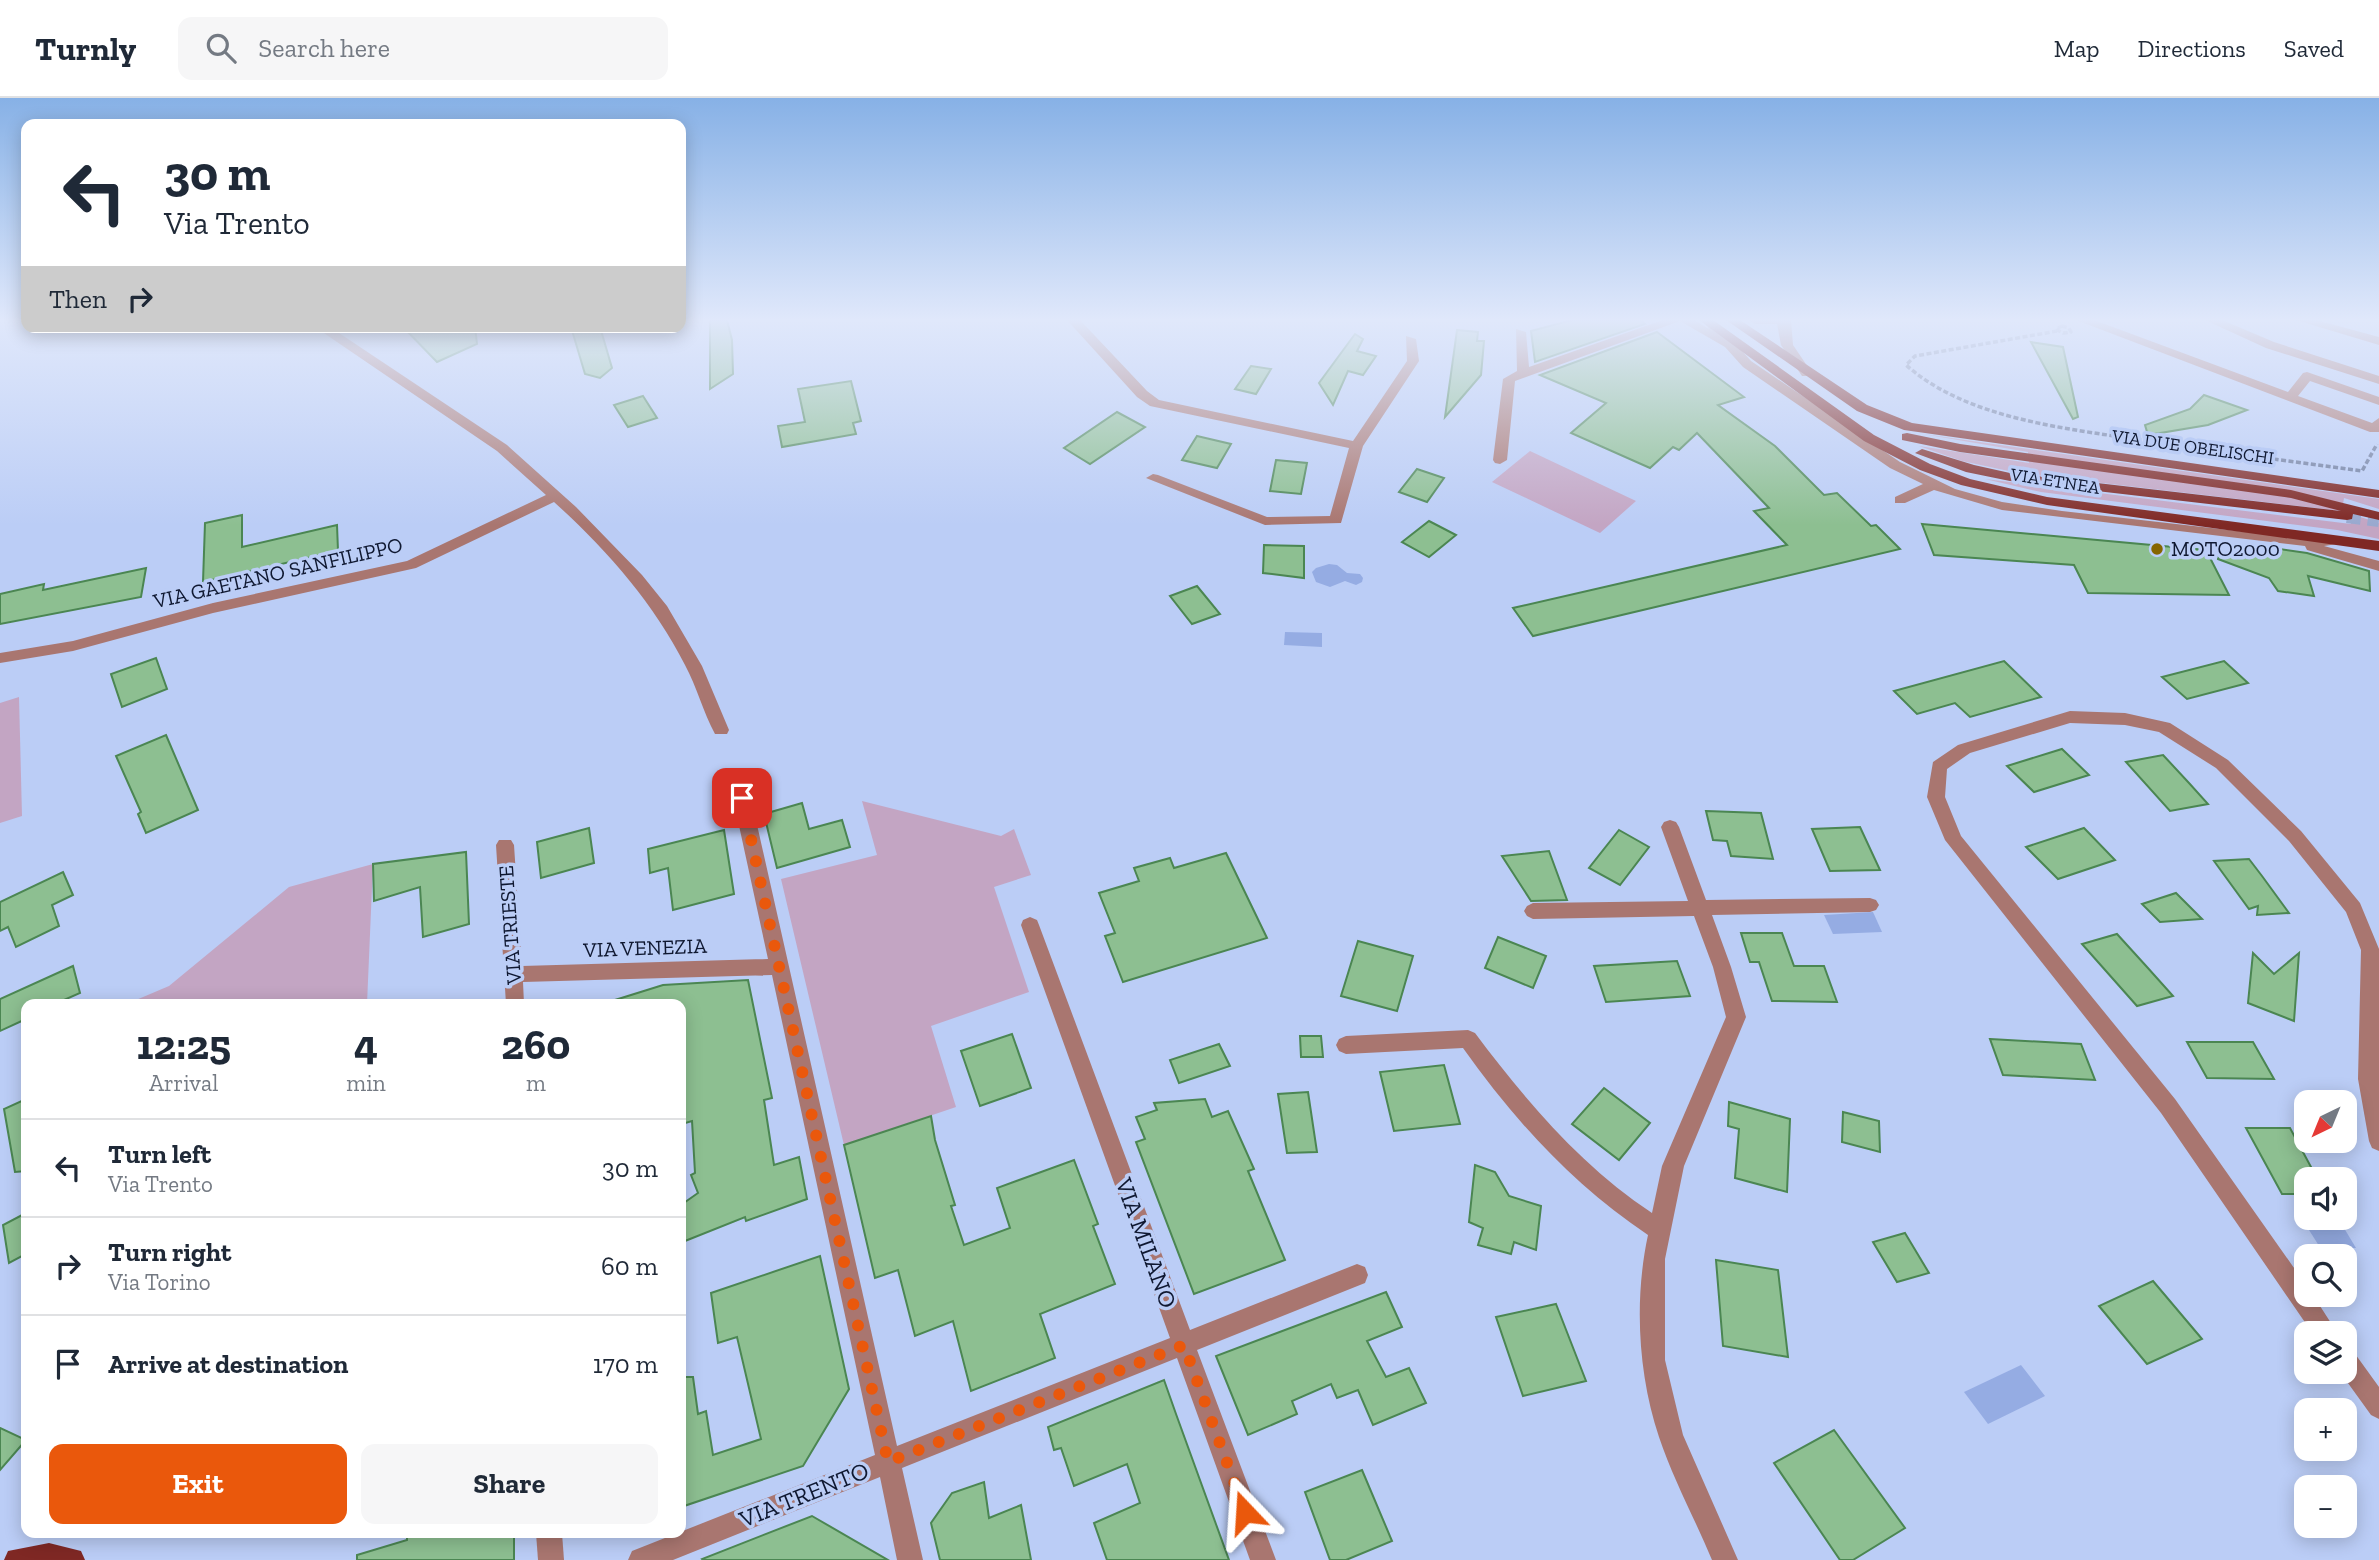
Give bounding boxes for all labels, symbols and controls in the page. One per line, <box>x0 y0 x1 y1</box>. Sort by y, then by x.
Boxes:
search box <box>178 17 668 80</box>
text: Turnly <box>35 29 136 68</box>
icon: search <box>202 29 240 67</box>
text: Search here <box>258 32 390 64</box>
text: Map <box>2054 34 2100 63</box>
text: Directions <box>2138 34 2246 63</box>
text: Saved <box>2284 34 2344 63</box>
text: 30 m <box>164 144 270 203</box>
icon: left <box>49 147 140 238</box>
text: Via Trento <box>164 204 310 242</box>
icon: right <box>121 280 159 318</box>
text: Then <box>49 283 107 315</box>
street label: VIA DUE OBELISCHI <box>2110 425 2276 469</box>
street label: VIA ETNEA <box>2008 463 2101 499</box>
street label: VIA GAETANO SANFILIPPO <box>150 532 405 614</box>
place label: MOTO2000 <box>2171 536 2280 561</box>
marker: MOTO2000 <box>2149 541 2165 557</box>
pin <box>712 768 772 828</box>
icon: arrive <box>723 779 761 817</box>
street label: VIA TRIESTE <box>493 865 526 986</box>
street label: VIA VENEZIA <box>582 933 708 962</box>
text: 12:25 <box>136 1019 231 1070</box>
text: 4 <box>354 1019 378 1070</box>
text: 260 <box>501 1019 571 1070</box>
text: Arrival <box>149 1069 218 1097</box>
text: min <box>346 1069 386 1097</box>
text: m <box>526 1069 546 1097</box>
north arrow <box>2294 1090 2357 1153</box>
map controls <box>2294 1090 2357 1538</box>
text: Turn left <box>108 1138 211 1170</box>
icon: left <box>49 1149 87 1187</box>
text: 30 m <box>602 1152 658 1184</box>
button: sound <box>2294 1167 2357 1230</box>
text: Via Trento <box>108 1170 213 1198</box>
street label: VIA MILANO <box>1109 1173 1183 1312</box>
text: Turn right <box>108 1236 231 1268</box>
button: search <box>2294 1244 2357 1307</box>
icon: right <box>49 1247 87 1285</box>
text: 60 m <box>601 1250 658 1282</box>
text: Via Torino <box>108 1268 210 1296</box>
button: layers <box>2294 1321 2357 1384</box>
icon: arrive <box>49 1345 87 1383</box>
text: Arrive at destination <box>108 1348 348 1380</box>
text: 170 m <box>593 1348 658 1380</box>
button: + <box>2294 1398 2357 1461</box>
button: Exit <box>49 1444 347 1524</box>
button: Share <box>361 1444 658 1524</box>
street label: VIA TRENTO <box>734 1455 873 1534</box>
position arrow <box>1208 1475 1282 1549</box>
button: − <box>2294 1475 2357 1538</box>

